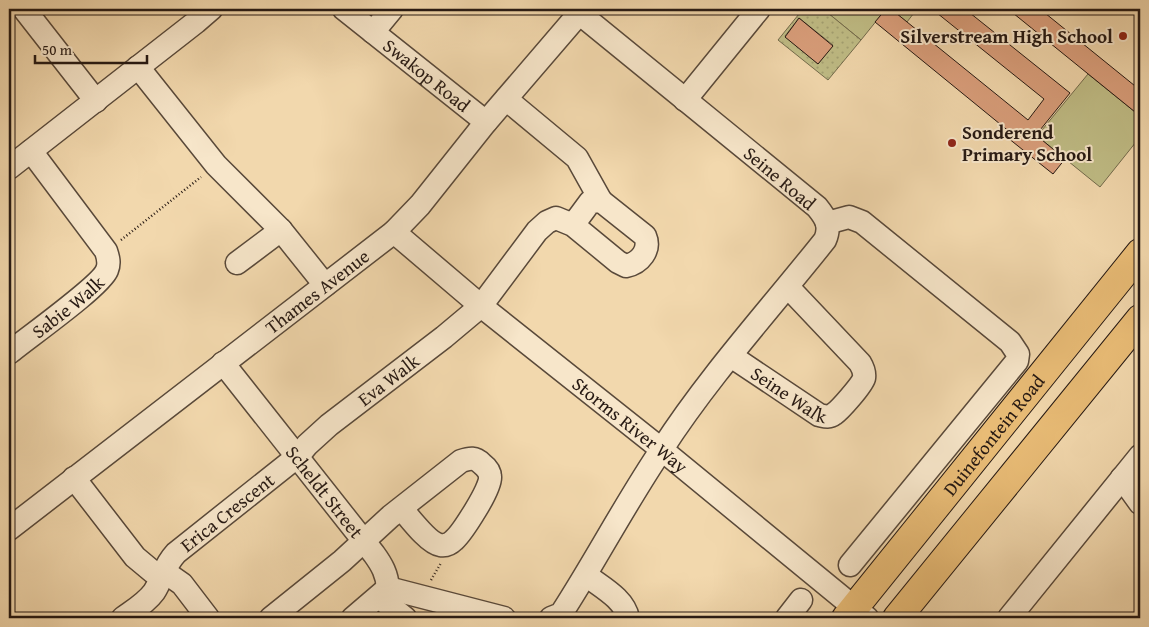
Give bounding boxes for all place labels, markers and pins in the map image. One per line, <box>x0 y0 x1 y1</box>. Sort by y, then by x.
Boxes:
place label: Silverstream High School <box>900 22 1113 50</box>
marker: Silverstream High School <box>1117 30 1129 42</box>
place label: Sonderend Primary School <box>962 118 1092 168</box>
marker: Sonderend Primary School <box>946 137 958 149</box>

